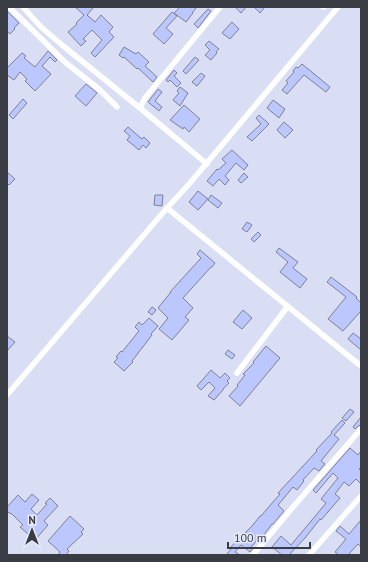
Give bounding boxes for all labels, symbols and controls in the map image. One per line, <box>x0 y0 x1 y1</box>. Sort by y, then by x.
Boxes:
north arrow <box>12 510 52 550</box>
text: N <box>28 513 36 527</box>
scale bar <box>228 524 310 550</box>
text: 100 m <box>234 530 267 545</box>

